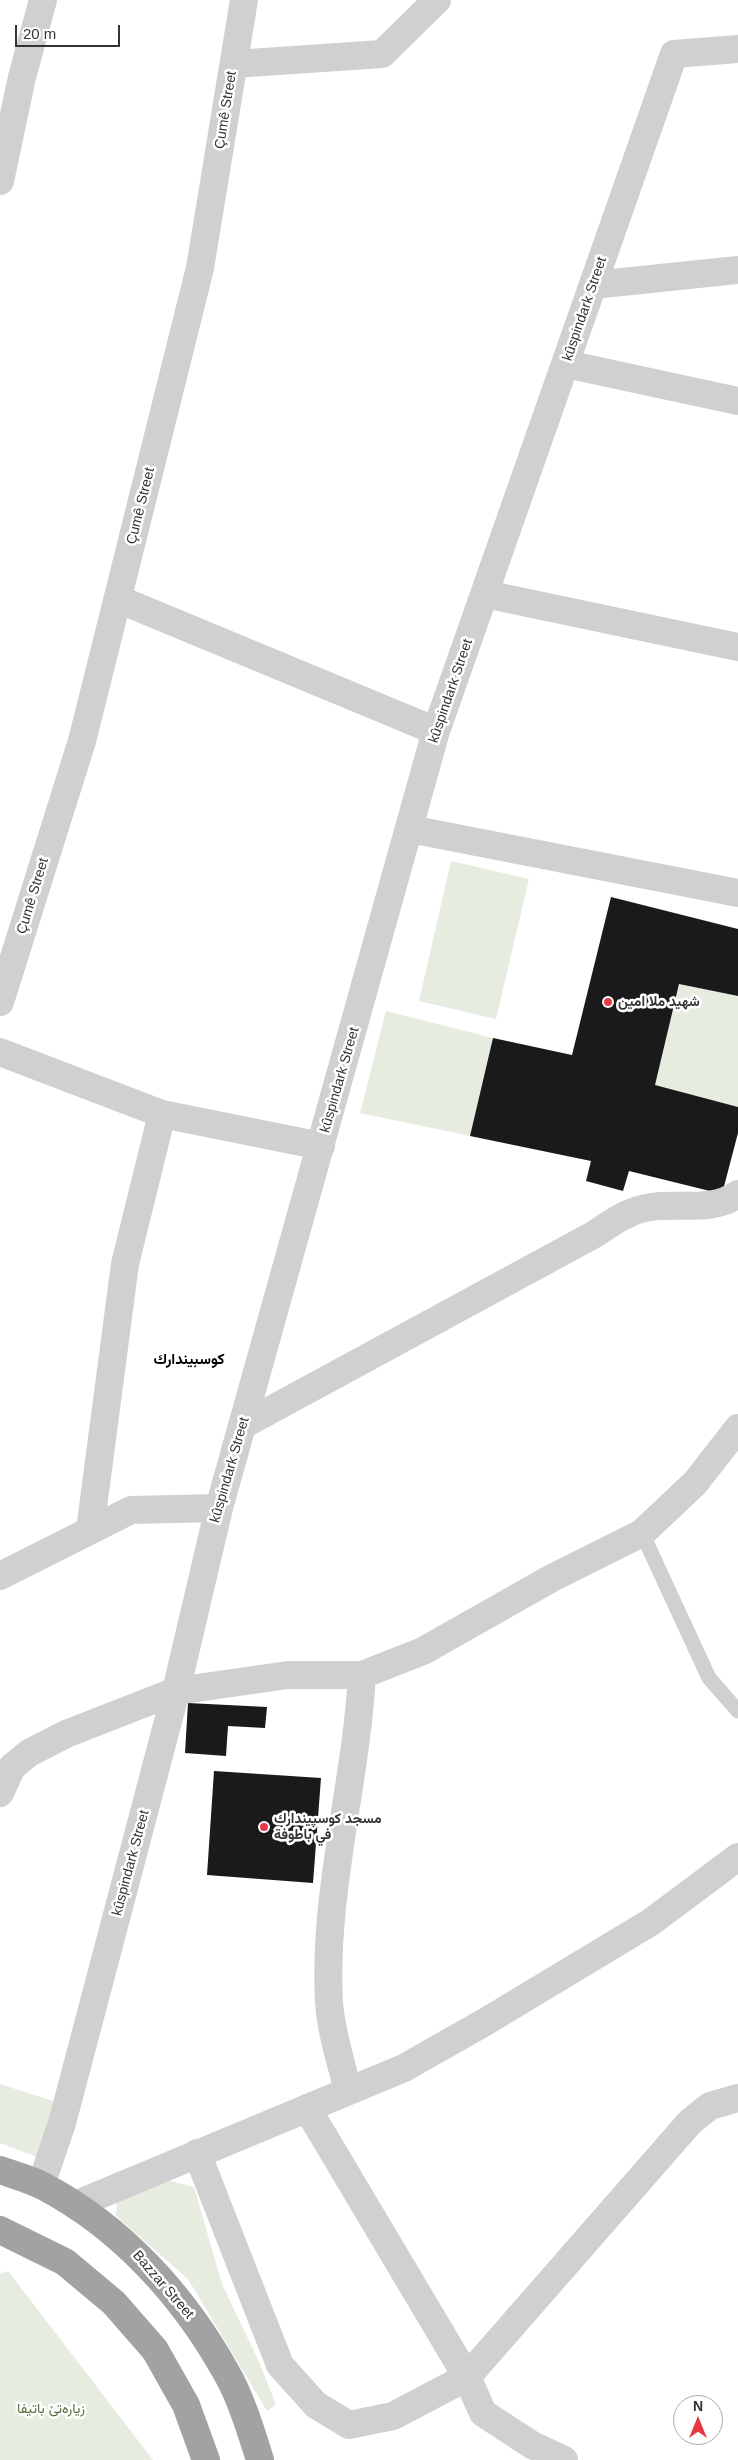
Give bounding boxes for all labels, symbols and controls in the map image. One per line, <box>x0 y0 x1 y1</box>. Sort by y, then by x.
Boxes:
scale bar <box>18 15 122 47</box>
text: 20 m <box>23 25 56 42</box>
street label: Çumê Street <box>212 70 240 150</box>
street label: kûspindark Street <box>559 255 611 363</box>
street label: Çumê Street <box>123 466 159 546</box>
street label: kûspindark Street <box>425 637 477 745</box>
street label: Çumê Street <box>13 856 53 936</box>
place label: شهيد ملا امين <box>618 994 700 1010</box>
marker: شهيد ملا امين <box>602 996 614 1008</box>
street label: kûspindark Street <box>317 1025 363 1135</box>
district label: كوسبيندارك <box>153 1351 225 1369</box>
street label: kûspindark Street <box>207 1415 253 1525</box>
street label: kûspindark Street <box>109 1808 153 1918</box>
place label: مسجد كوسپيندارك في باطوفة <box>274 1811 382 1844</box>
marker: مسجد كوسپيندارك في باطوفة <box>258 1821 270 1833</box>
street label: Bazzar Street <box>129 2247 197 2323</box>
north arrow <box>673 2395 723 2445</box>
text: N <box>693 2398 703 2414</box>
park label: زياره‌تێ باتيفا <box>17 2401 85 2417</box>

